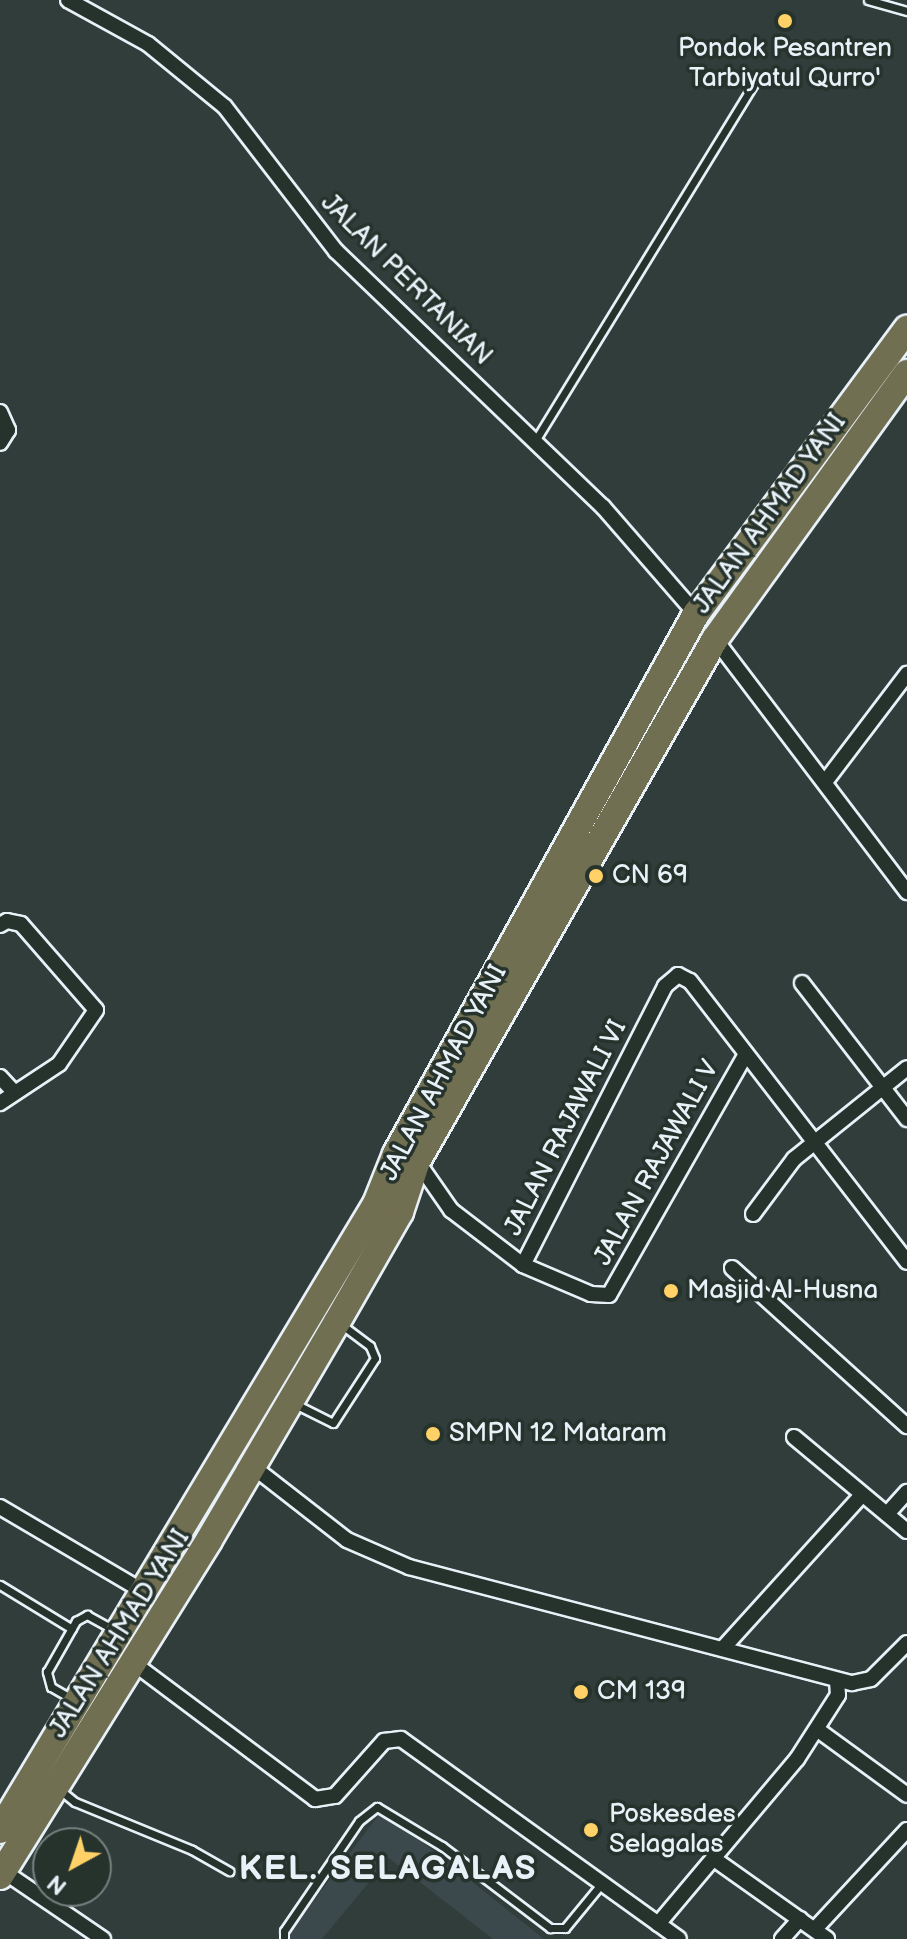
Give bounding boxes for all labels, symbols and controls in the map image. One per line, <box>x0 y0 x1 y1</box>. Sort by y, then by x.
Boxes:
marker: Pondok Pesantren Tarbiyatul Qurro' <box>776 12 794 30</box>
place label: Pondok Pesantren Tarbiyatul Qurro' <box>678 33 892 94</box>
street label: JALAN PERTANIAN <box>314 188 498 372</box>
street label: JALAN AHMAD YANI <box>686 407 854 621</box>
place label: CN 69 <box>612 860 688 892</box>
marker: CN 69 <box>587 867 605 885</box>
street label: JALAN AHMAD YANI <box>374 959 514 1187</box>
street label: JALAN RAJAWALI VI <box>498 1015 634 1241</box>
street label: JALAN RAJAWALI V <box>587 1055 727 1271</box>
place label: Masjid Al-Husna <box>687 1275 878 1307</box>
marker: Masjid Al-Husna <box>662 1282 680 1300</box>
place label: SMPN 12 Mataram <box>449 1418 667 1450</box>
marker: SMPN 12 Mataram <box>424 1425 442 1443</box>
street label: JALAN AHMAD YANI <box>43 1523 197 1745</box>
place label: CM 139 <box>597 1676 686 1708</box>
marker: CM 139 <box>572 1683 590 1701</box>
place label: Poskesdes Selagalas <box>609 1799 736 1860</box>
marker: Poskesdes Selagalas <box>580 1819 602 1841</box>
north arrow <box>32 1827 112 1907</box>
district label: KEL. SELAGALAS <box>239 1849 537 1889</box>
text: N <box>43 1869 73 1900</box>

